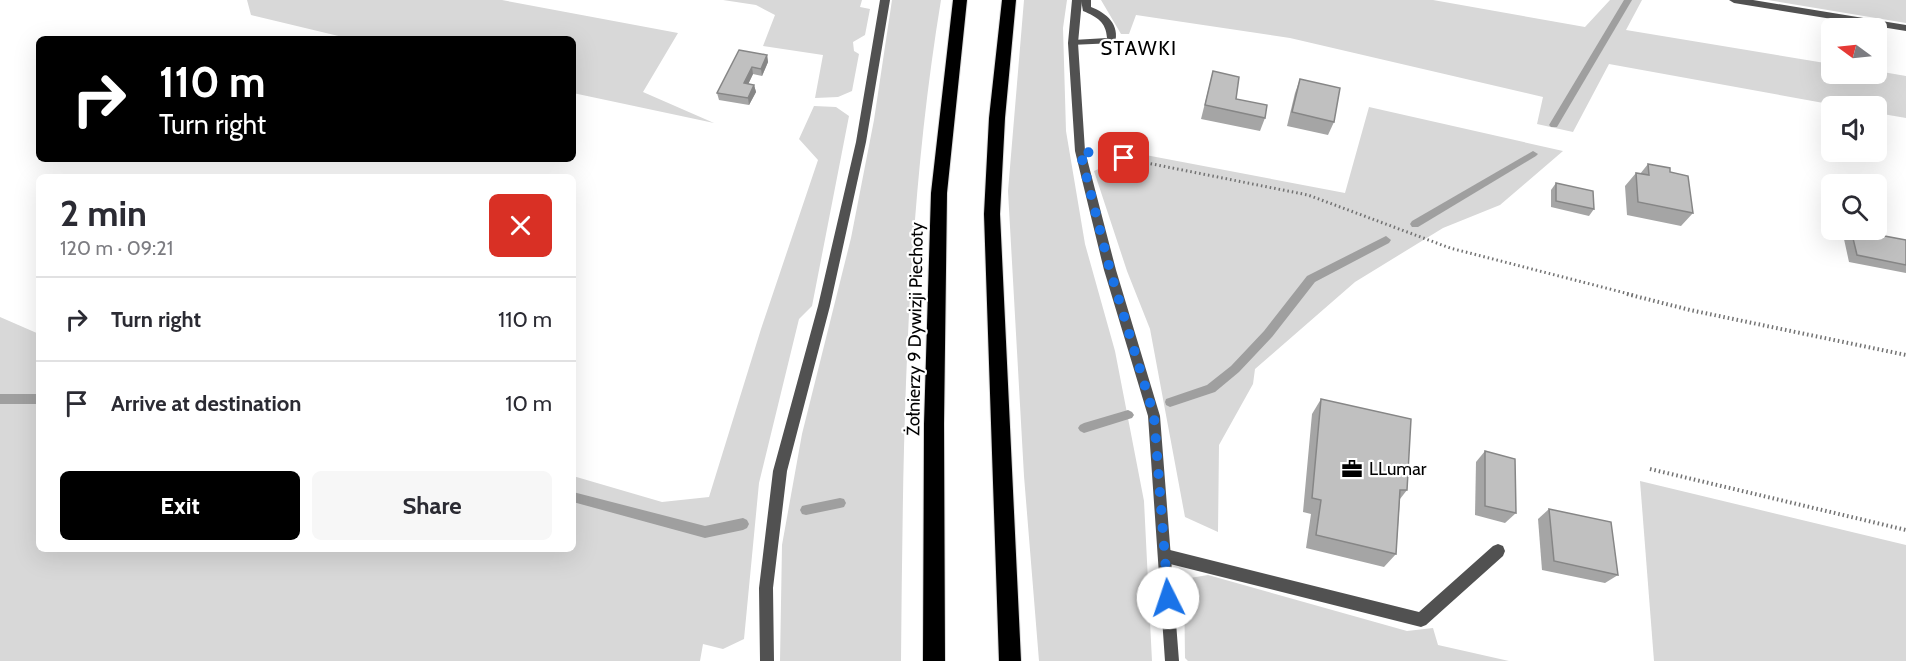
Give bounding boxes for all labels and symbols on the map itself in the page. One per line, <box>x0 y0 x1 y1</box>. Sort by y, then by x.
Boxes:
north arrow <box>1821 18 1887 84</box>
district label: STAWKI <box>1100 36 1178 60</box>
pin <box>1098 132 1149 183</box>
street label: Żołnierzy 9 Dywizji Piechoty <box>902 222 928 436</box>
office icon: LLumar <box>1340 457 1364 481</box>
place label: LLumar <box>1369 458 1427 480</box>
position arrow <box>1136 566 1200 630</box>

